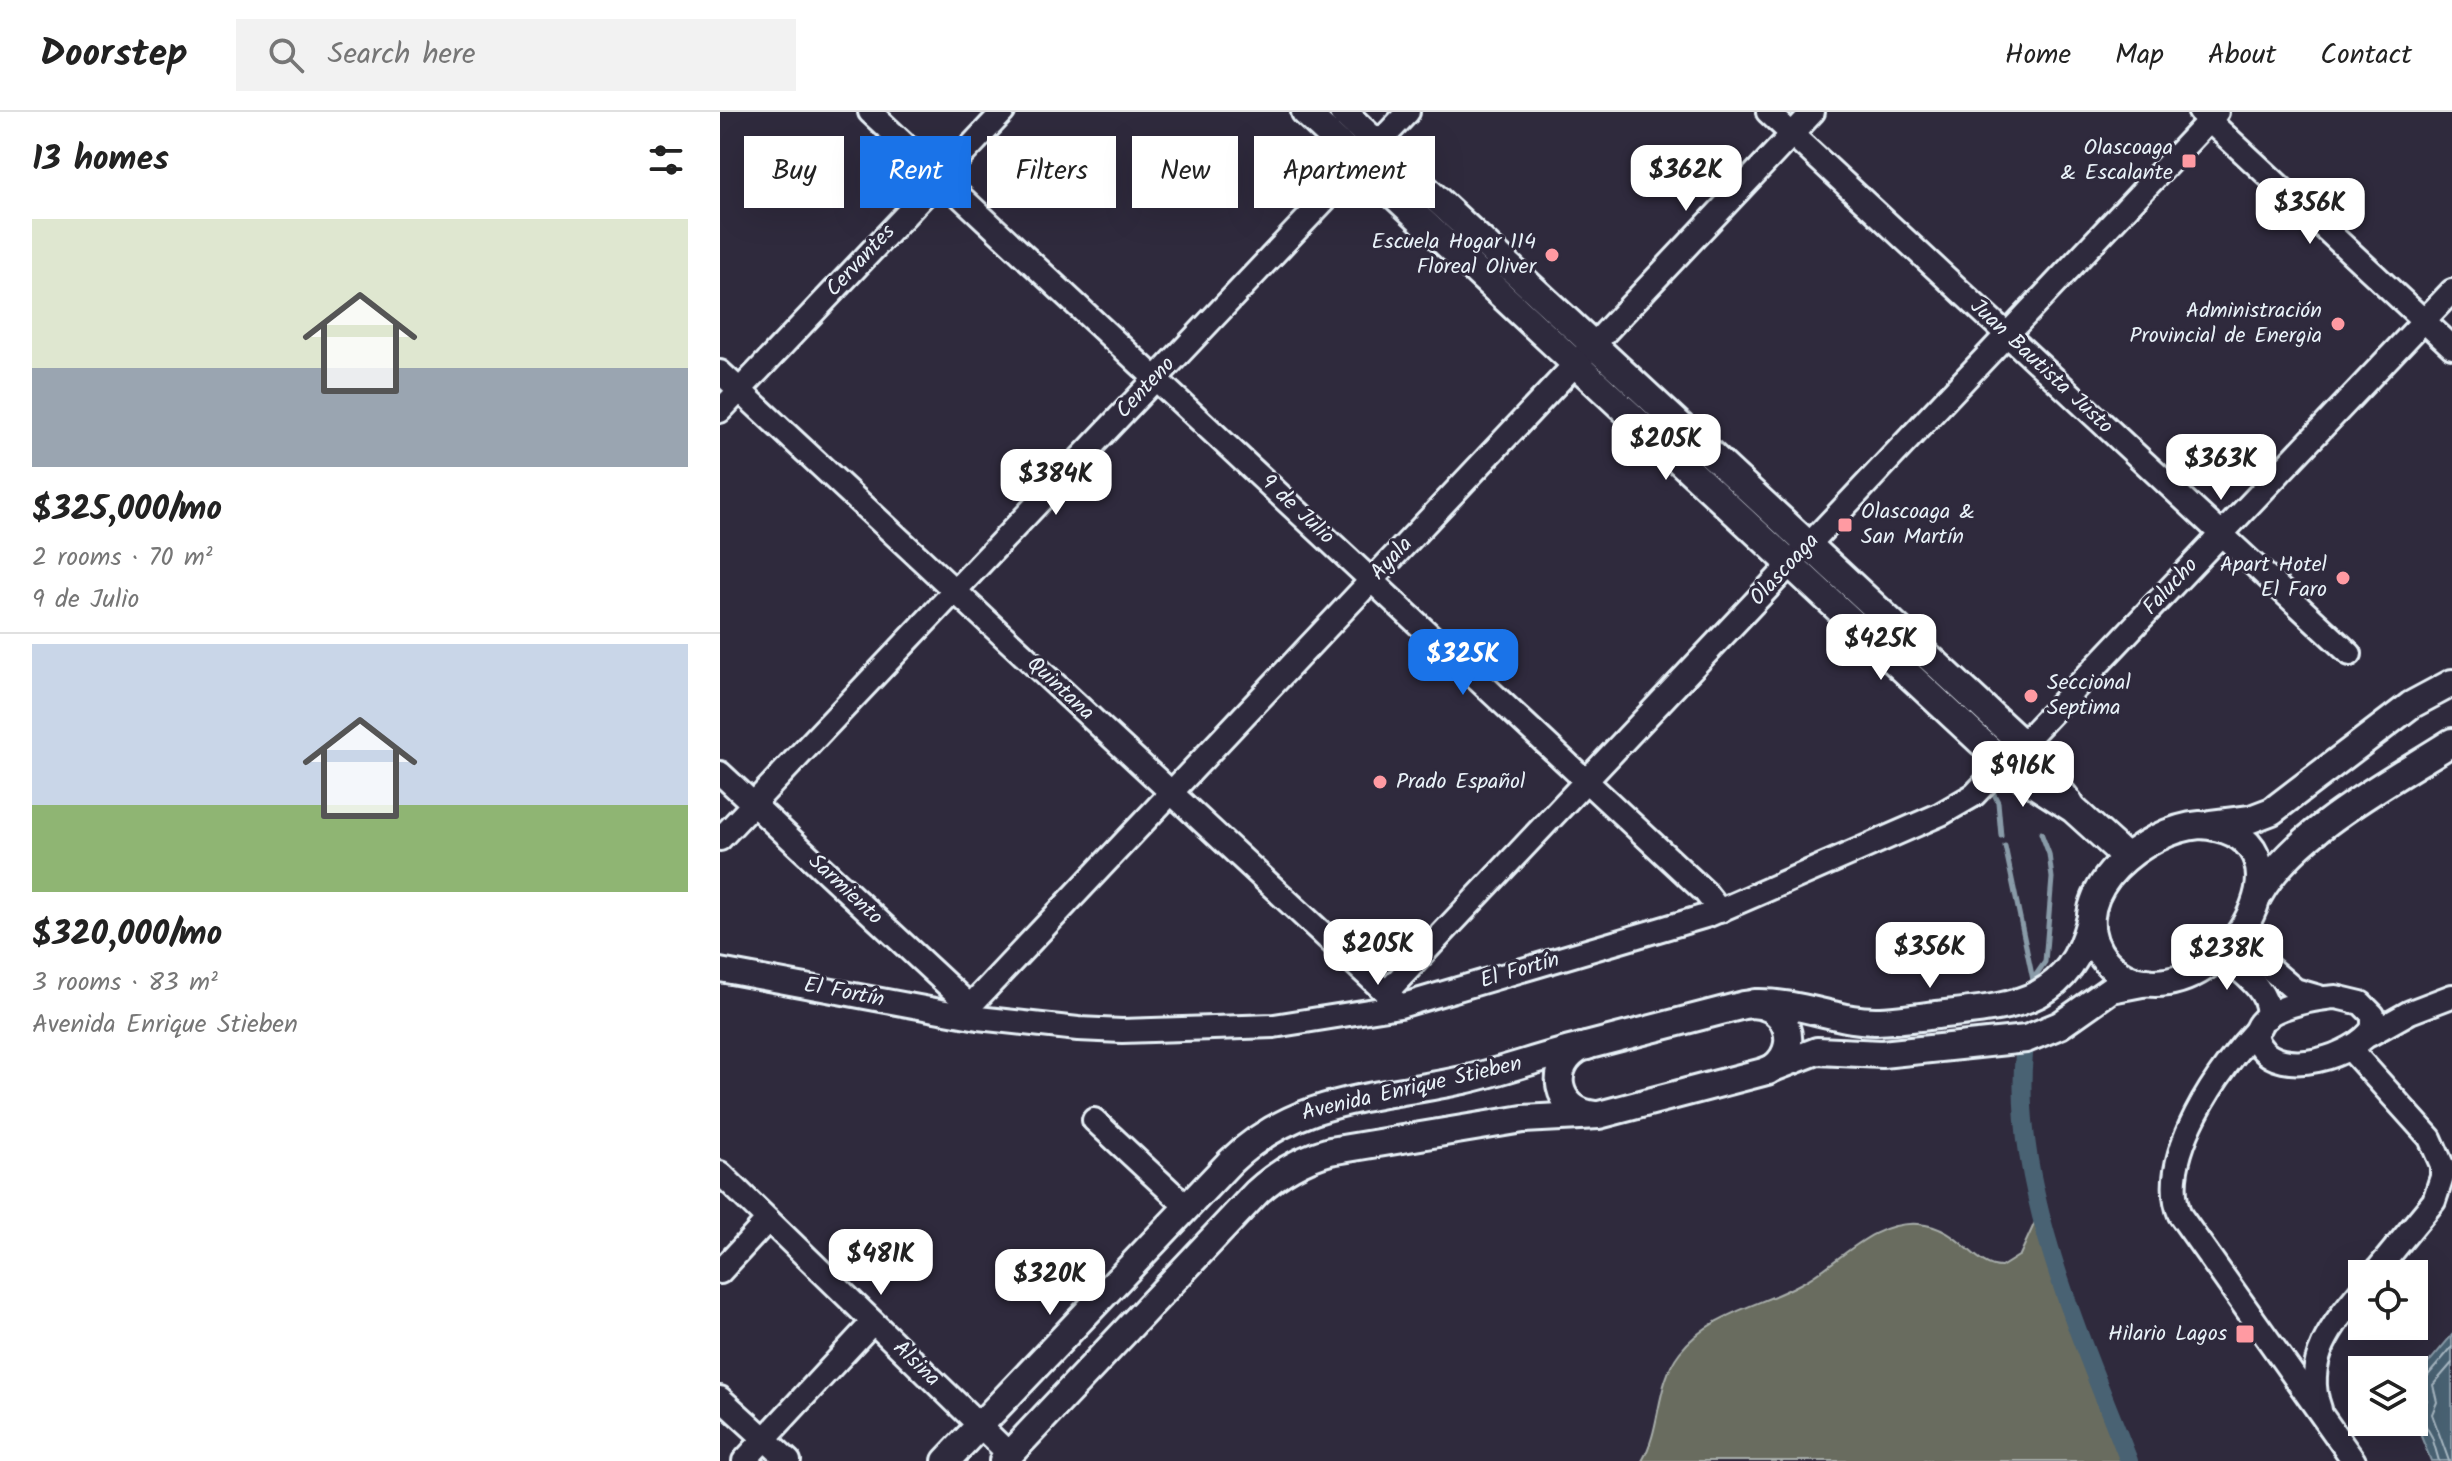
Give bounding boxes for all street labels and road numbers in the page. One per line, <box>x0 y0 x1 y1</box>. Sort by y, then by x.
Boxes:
street label: Cervantes <box>818 216 905 306</box>
street label: Juan Bautista Justo <box>1961 291 2121 443</box>
street label: Centeno <box>1108 349 1184 427</box>
street label: 9 de Julio <box>1252 466 1342 554</box>
street label: Olascoaga <box>1742 525 1828 615</box>
street label: Ayala <box>1362 529 1422 589</box>
street label: Falucho <box>2135 550 2207 624</box>
street label: Quintana <box>1018 648 1102 730</box>
street label: Sarmiento <box>799 846 891 934</box>
street label: El Fortín <box>1476 943 1564 999</box>
street label: El Fortín <box>801 968 887 1018</box>
street label: Avenida Enrique Stieben <box>1298 1047 1526 1131</box>
street label: Alsina <box>884 1332 948 1396</box>

